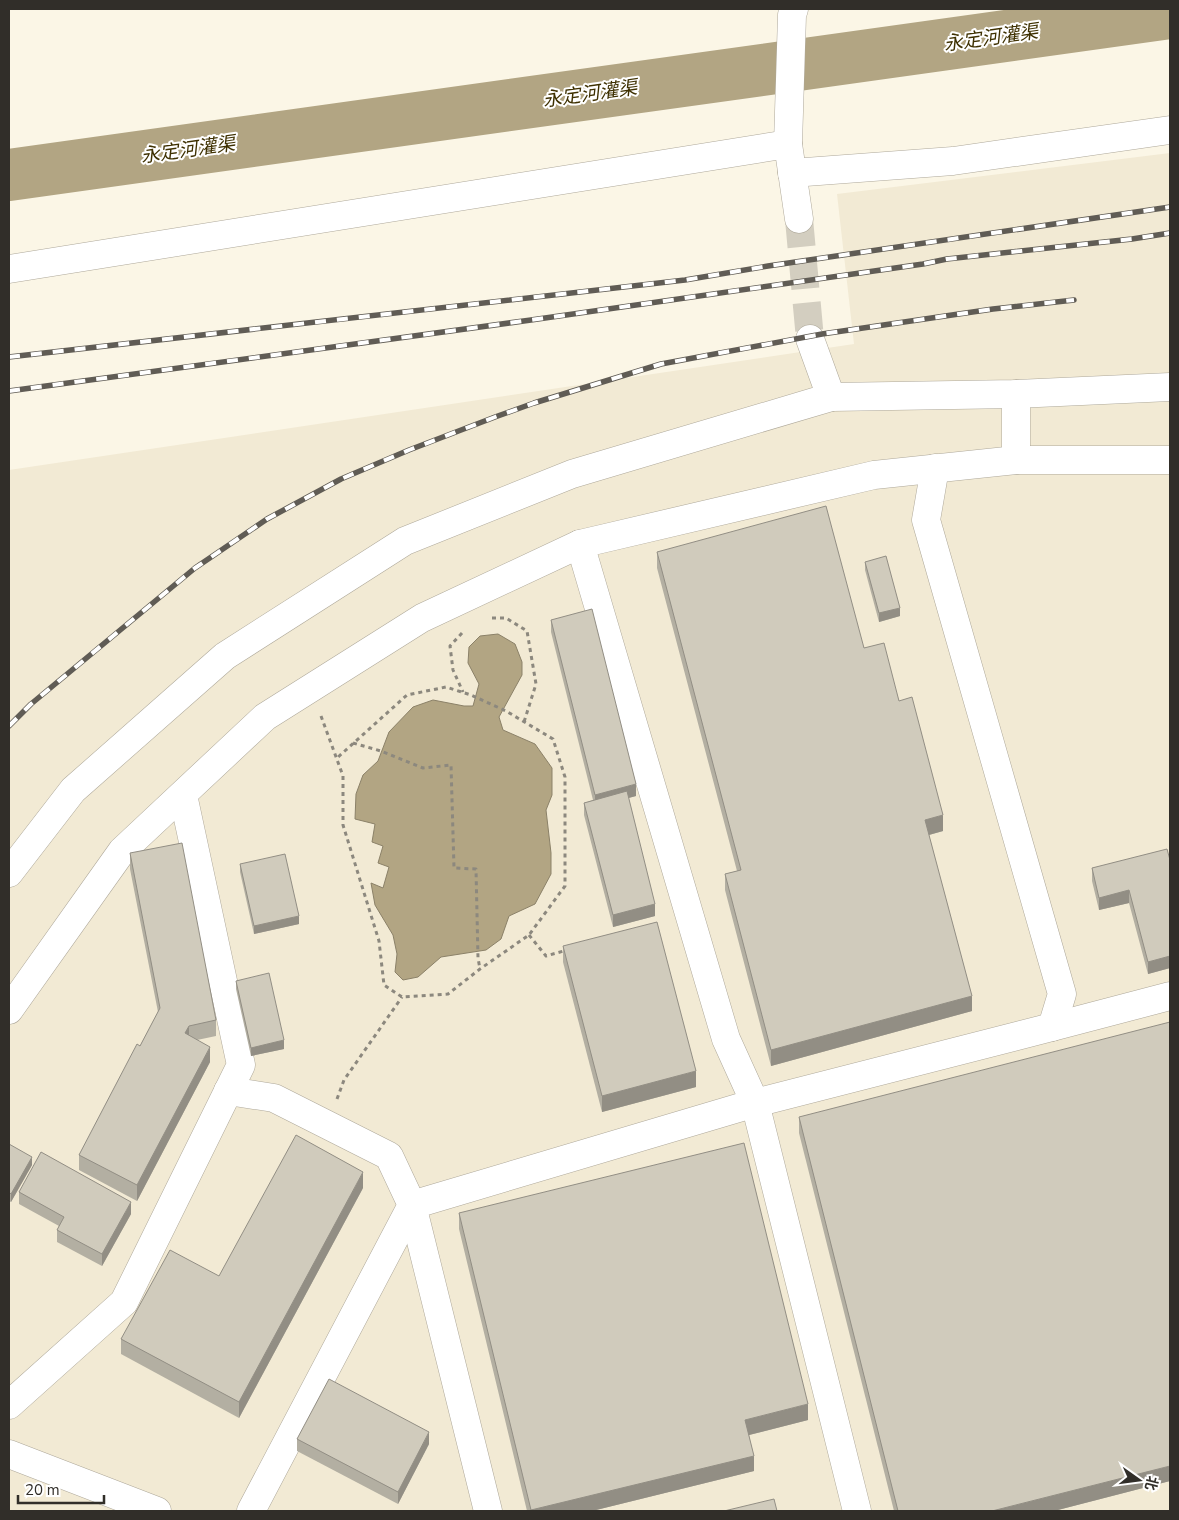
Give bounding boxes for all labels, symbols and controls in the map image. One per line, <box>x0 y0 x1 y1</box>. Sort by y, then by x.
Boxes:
water label: 永定河灌渠 <box>942 18 1043 57</box>
water label: 永定河灌渠 <box>541 74 642 113</box>
water label: 永定河灌渠 <box>139 130 240 169</box>
north arrow <box>1114 1455 1164 1505</box>
scale bar <box>18 1472 104 1504</box>
text: 北 <box>1140 1474 1162 1492</box>
text: 20 m <box>25 1480 60 1500</box>

